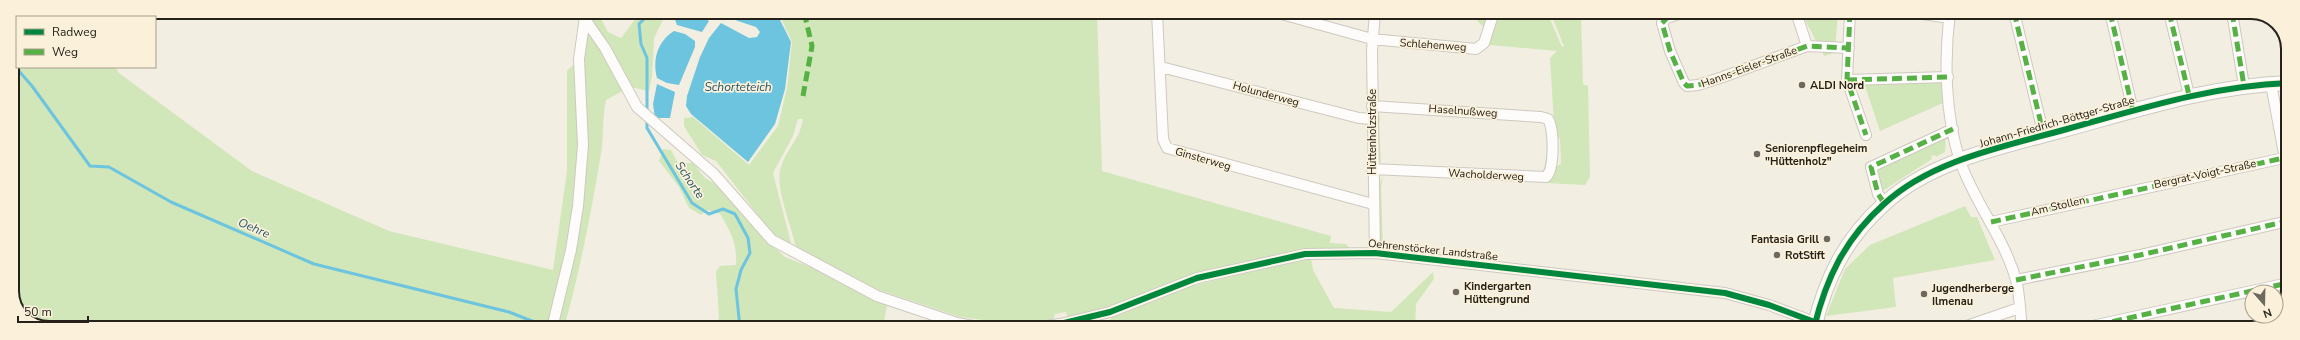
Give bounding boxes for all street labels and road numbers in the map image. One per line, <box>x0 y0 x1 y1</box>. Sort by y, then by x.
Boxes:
street label: Schlehenweg <box>1399 35 1467 55</box>
street label: Hanns-Eisler-Straße <box>1699 43 1799 91</box>
street label: Holunderweg <box>1231 78 1301 110</box>
street label: Hüttenholzstraße <box>1365 89 1380 175</box>
street label: Johann-Friedrich-Böttger-Straße <box>1977 93 2136 152</box>
street label: Haselnußweg <box>1428 101 1498 121</box>
street label: Ginsterweg <box>1173 144 1233 174</box>
street label: Bergrat-Voigt-Straße <box>2152 156 2258 192</box>
street label: Wacholderweg <box>1448 166 1524 184</box>
street label: Am Stollen <box>2029 192 2087 220</box>
street label: Oehrenstöcker Landstraße <box>1367 236 1499 264</box>

